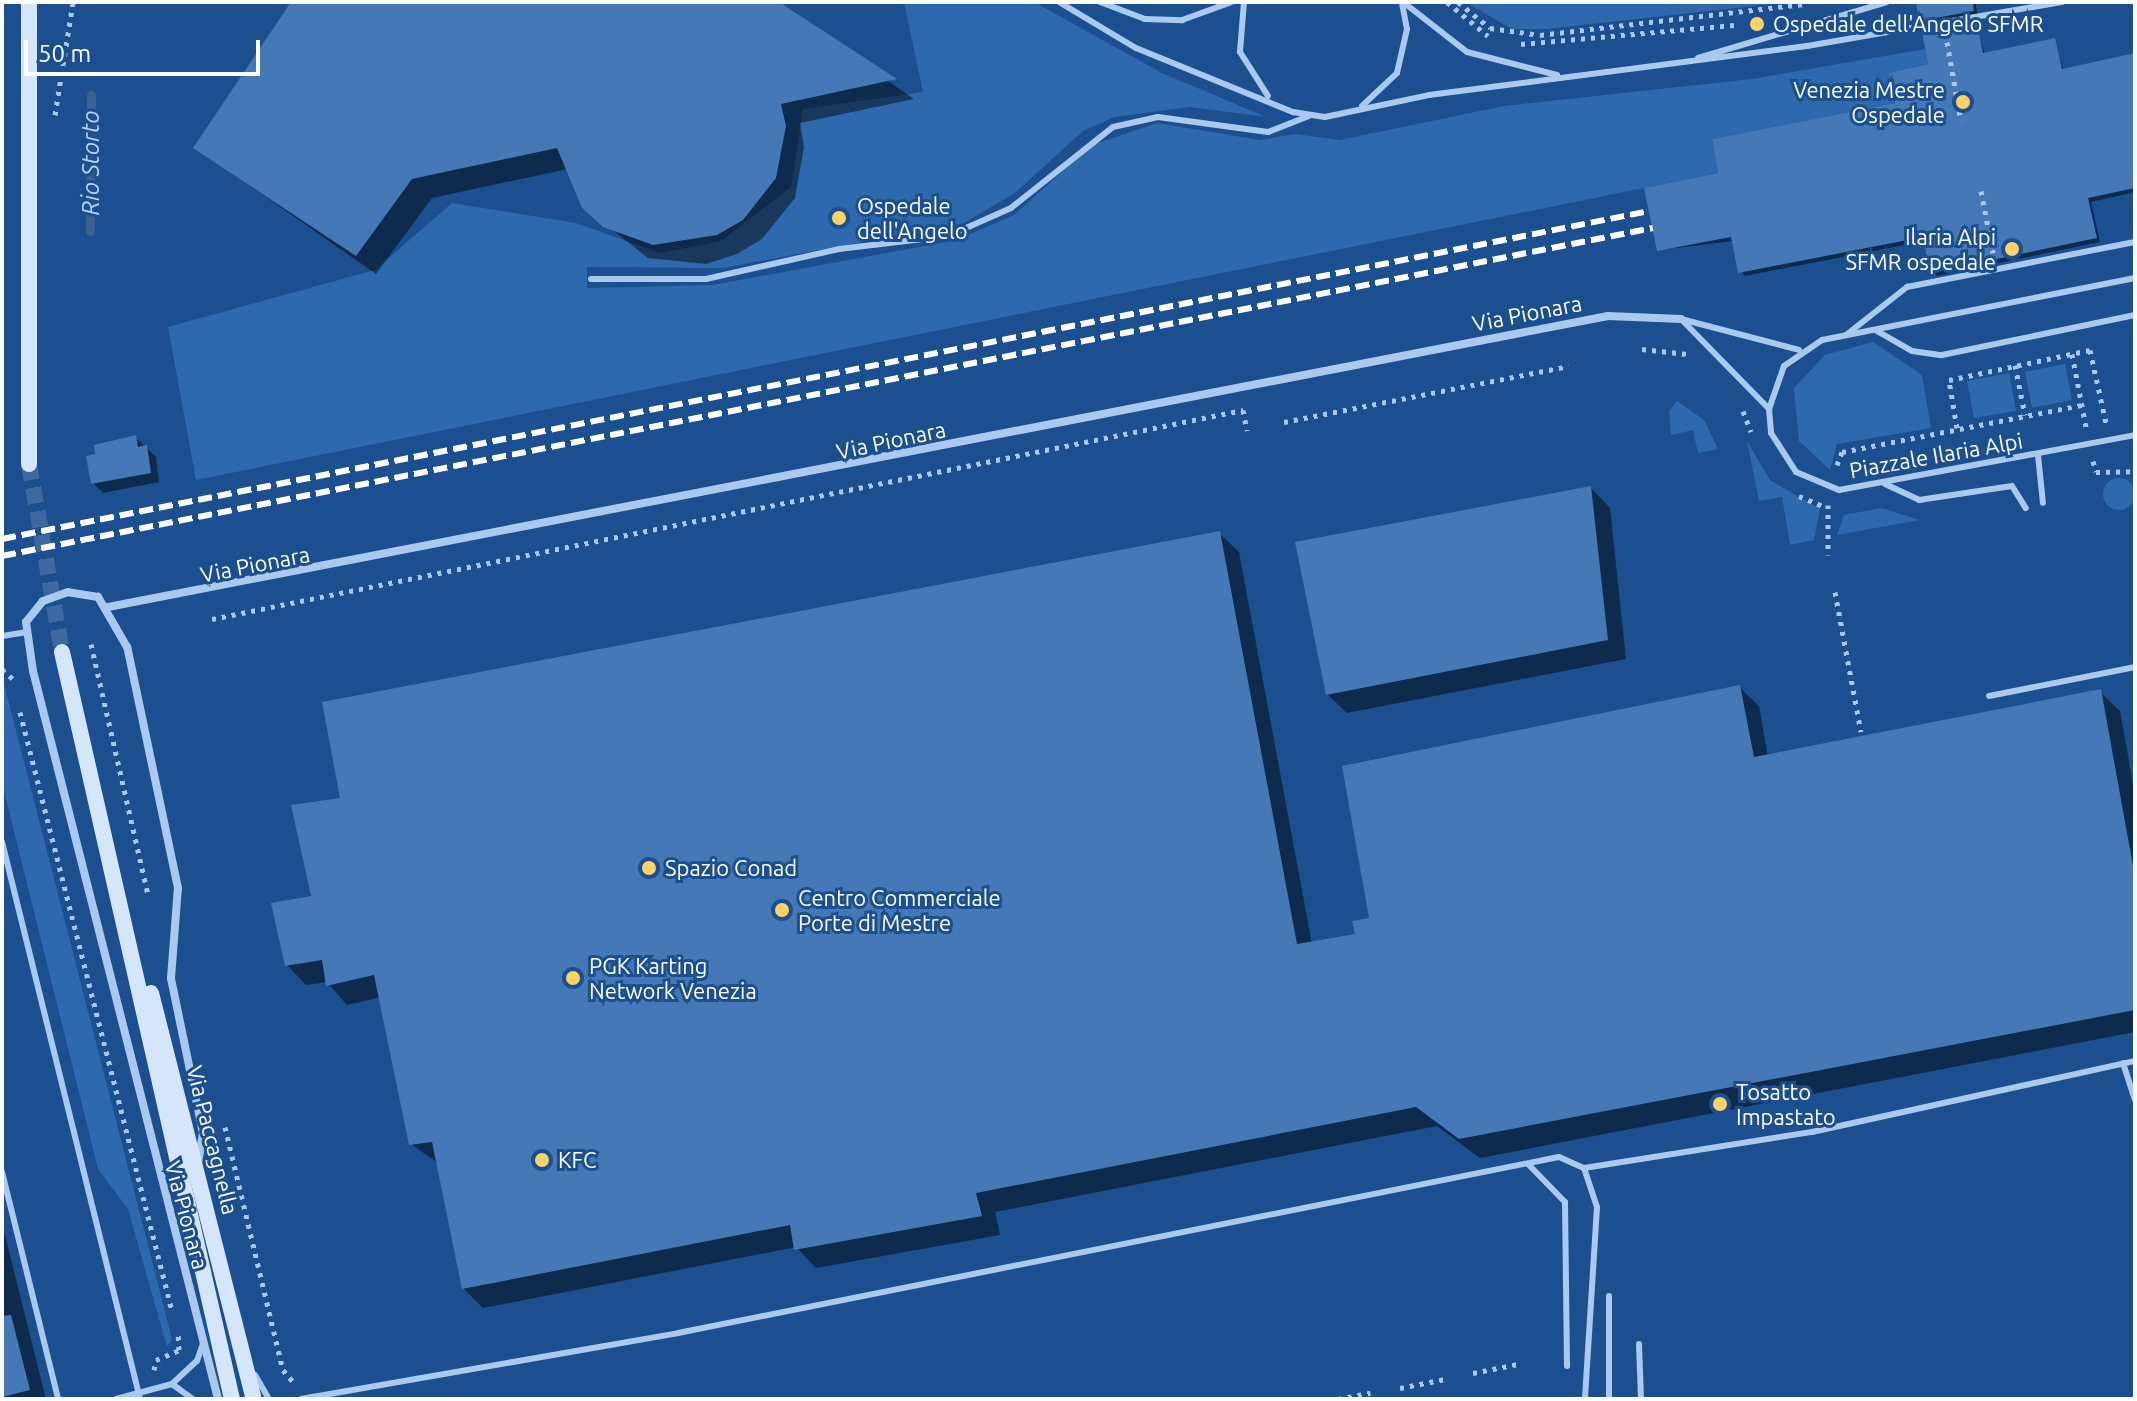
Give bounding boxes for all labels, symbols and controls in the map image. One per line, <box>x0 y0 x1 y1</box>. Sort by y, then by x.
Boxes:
place label: Ospedale dell'Angelo SFMR <box>1773 11 2043 37</box>
marker: Ospedale dell'Angelo SFMR <box>1748 15 1766 33</box>
scale bar <box>28 24 264 74</box>
text: 50 m <box>38 40 91 67</box>
place label: Venezia Mestre Ospedale <box>1793 76 1945 128</box>
marker: Venezia Mestre Ospedale <box>1952 91 1974 113</box>
water label: Rio Storto <box>77 110 105 216</box>
place label: Ospedale dell'Angelo <box>857 192 968 244</box>
marker: Ospedale dell'Angelo <box>828 207 850 229</box>
place label: Ilaria Alpi SFMR ospedale <box>1845 223 1996 274</box>
marker: Ilaria Alpi SFMR ospedale <box>2003 240 2021 258</box>
street label: Via Pionara <box>1470 289 1584 337</box>
street label: Via Pionara <box>834 416 948 464</box>
street label: Piazzale Ilaria Alpi <box>1847 427 2025 483</box>
street label: Via Pionara <box>198 540 312 588</box>
place label: Spazio Conad <box>665 855 797 881</box>
marker: Spazio Conad <box>640 859 658 877</box>
place label: Centro Commerciale Porte di Mestre <box>798 884 1001 936</box>
marker: Centro Commerciale Porte di Mestre <box>773 901 791 919</box>
place label: PGK Karting Network Venezia <box>589 952 757 1004</box>
marker: PGK Karting Network Venezia <box>564 969 582 987</box>
street label: Via Paccagnella <box>182 1063 244 1217</box>
place label: Tosatto Impastato <box>1736 1078 1836 1130</box>
marker: Tosatto Impastato <box>1711 1095 1729 1113</box>
place label: KFC <box>558 1147 596 1173</box>
marker: KFC <box>533 1151 551 1169</box>
street label: Via Pionara <box>160 1158 214 1272</box>

